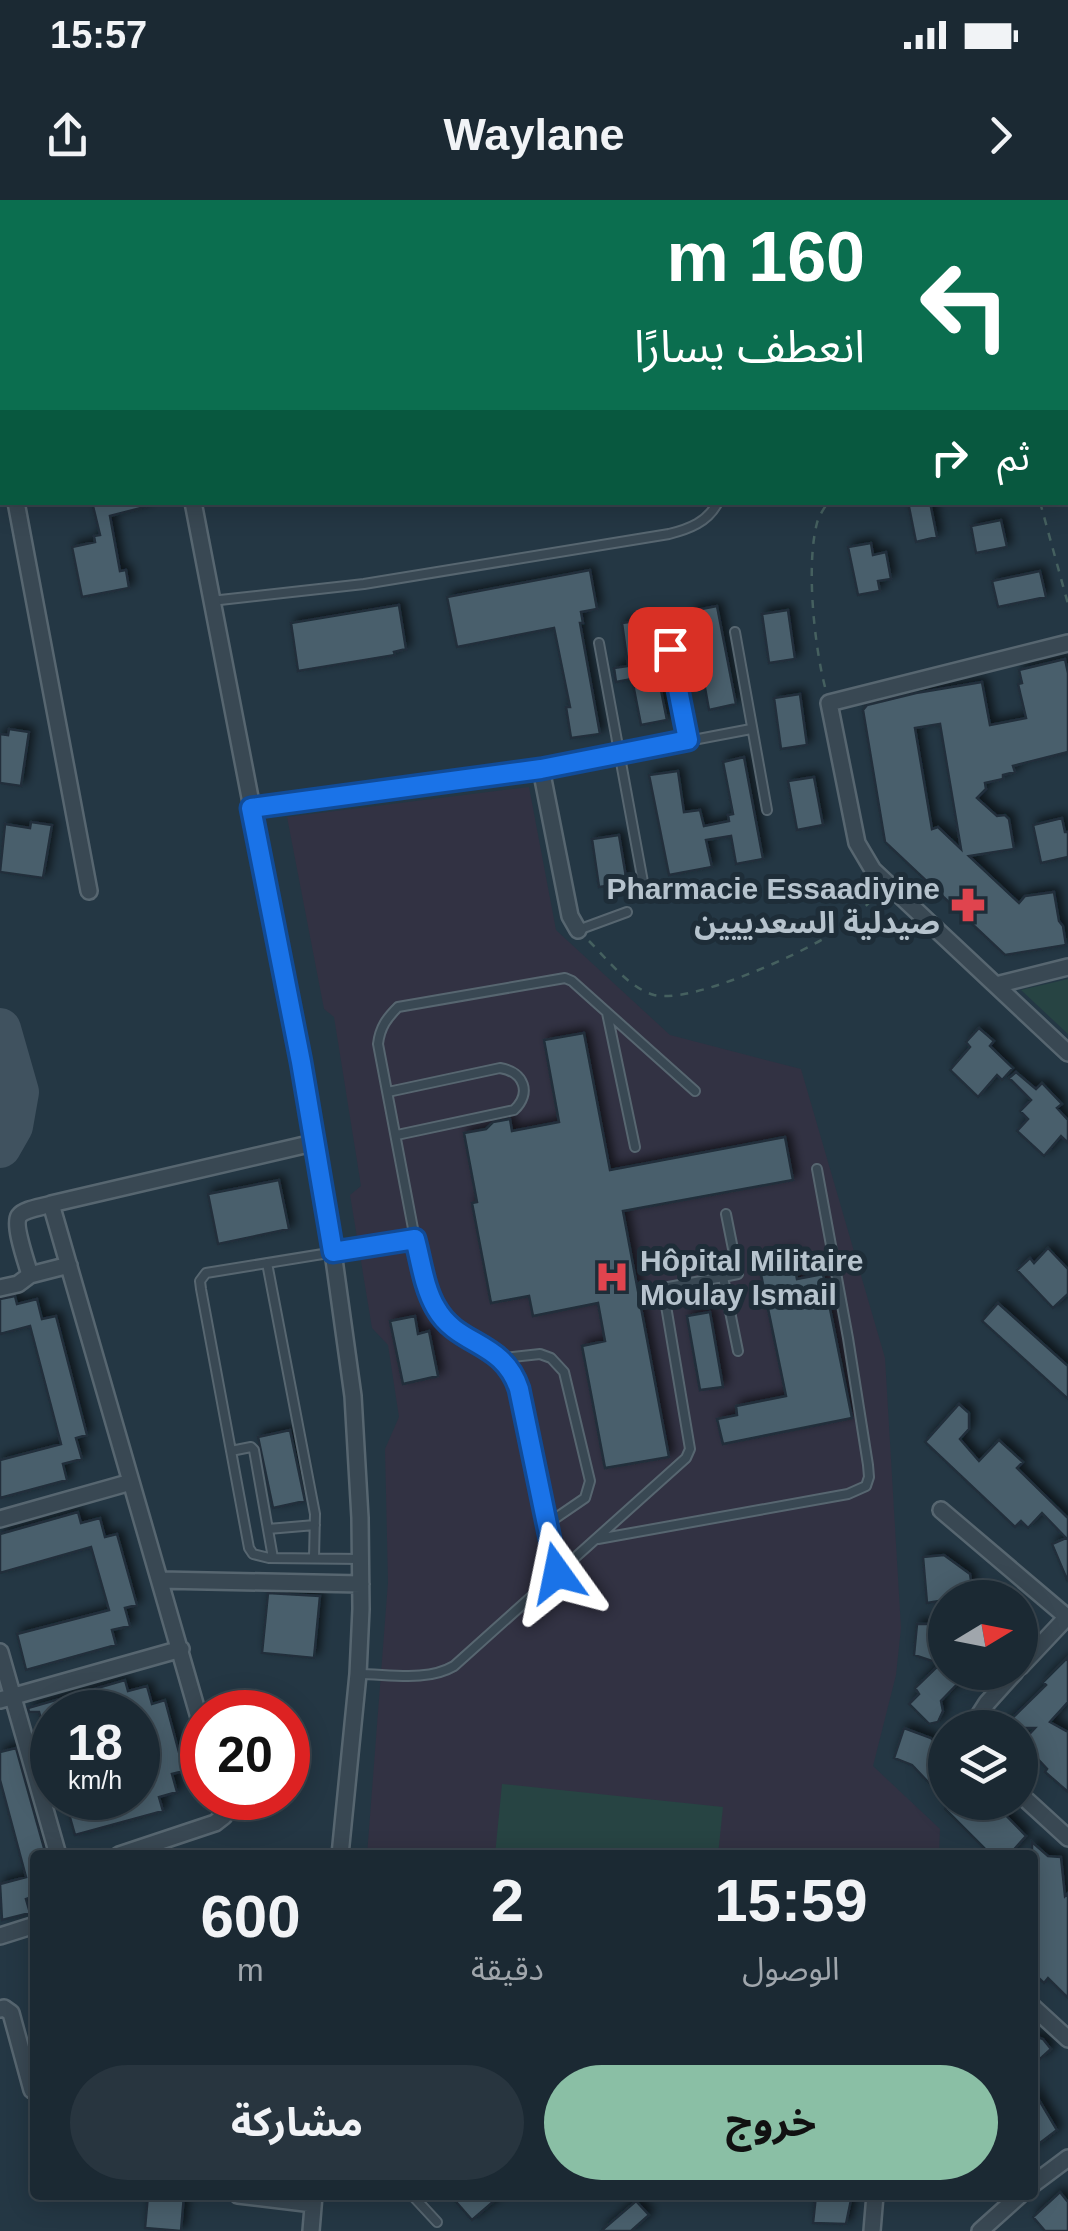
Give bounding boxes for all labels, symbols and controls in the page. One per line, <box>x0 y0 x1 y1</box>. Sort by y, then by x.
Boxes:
text: 15:57 <box>50 14 147 56</box>
icon: share <box>40 108 95 163</box>
icon: forward <box>973 108 1028 163</box>
text: Waylane <box>444 109 624 160</box>
text: 160 m <box>667 218 865 296</box>
icon: left <box>900 240 1030 370</box>
text: انعطف يسارًا <box>634 321 865 372</box>
icon: right <box>922 430 977 485</box>
text: ثم <box>997 436 1030 478</box>
pin <box>628 607 713 692</box>
icon: arrive <box>643 622 698 677</box>
place label: Pharmacie Essaadiyine صيدلية السعدييين <box>606 872 940 940</box>
pharmacy icon: Pharmacie Essaadiyine صيدلية السعدييين <box>949 886 987 924</box>
place label: Hôpital Militaire Moulay Ismail <box>640 1244 863 1311</box>
hospital icon: Hôpital Militaire Moulay Ismail <box>593 1258 631 1296</box>
position arrow <box>505 1521 609 1625</box>
north arrow <box>928 1580 1038 1690</box>
map controls <box>928 1580 1038 1820</box>
speed limit sign: 20 <box>180 1690 310 1820</box>
button: layers <box>928 1710 1038 1820</box>
text: 18 <box>67 1715 123 1771</box>
text: km/h <box>68 1766 122 1794</box>
text: 2 <box>491 1867 524 1934</box>
text: 15:59 <box>714 1867 868 1934</box>
text: 600 <box>200 1883 301 1950</box>
text: دقيقة <box>471 1951 544 1987</box>
text: الوصول <box>742 1951 840 1987</box>
text: m <box>237 1952 264 1988</box>
button: مشاركة <box>70 2065 524 2180</box>
button: خروج <box>544 2065 998 2180</box>

